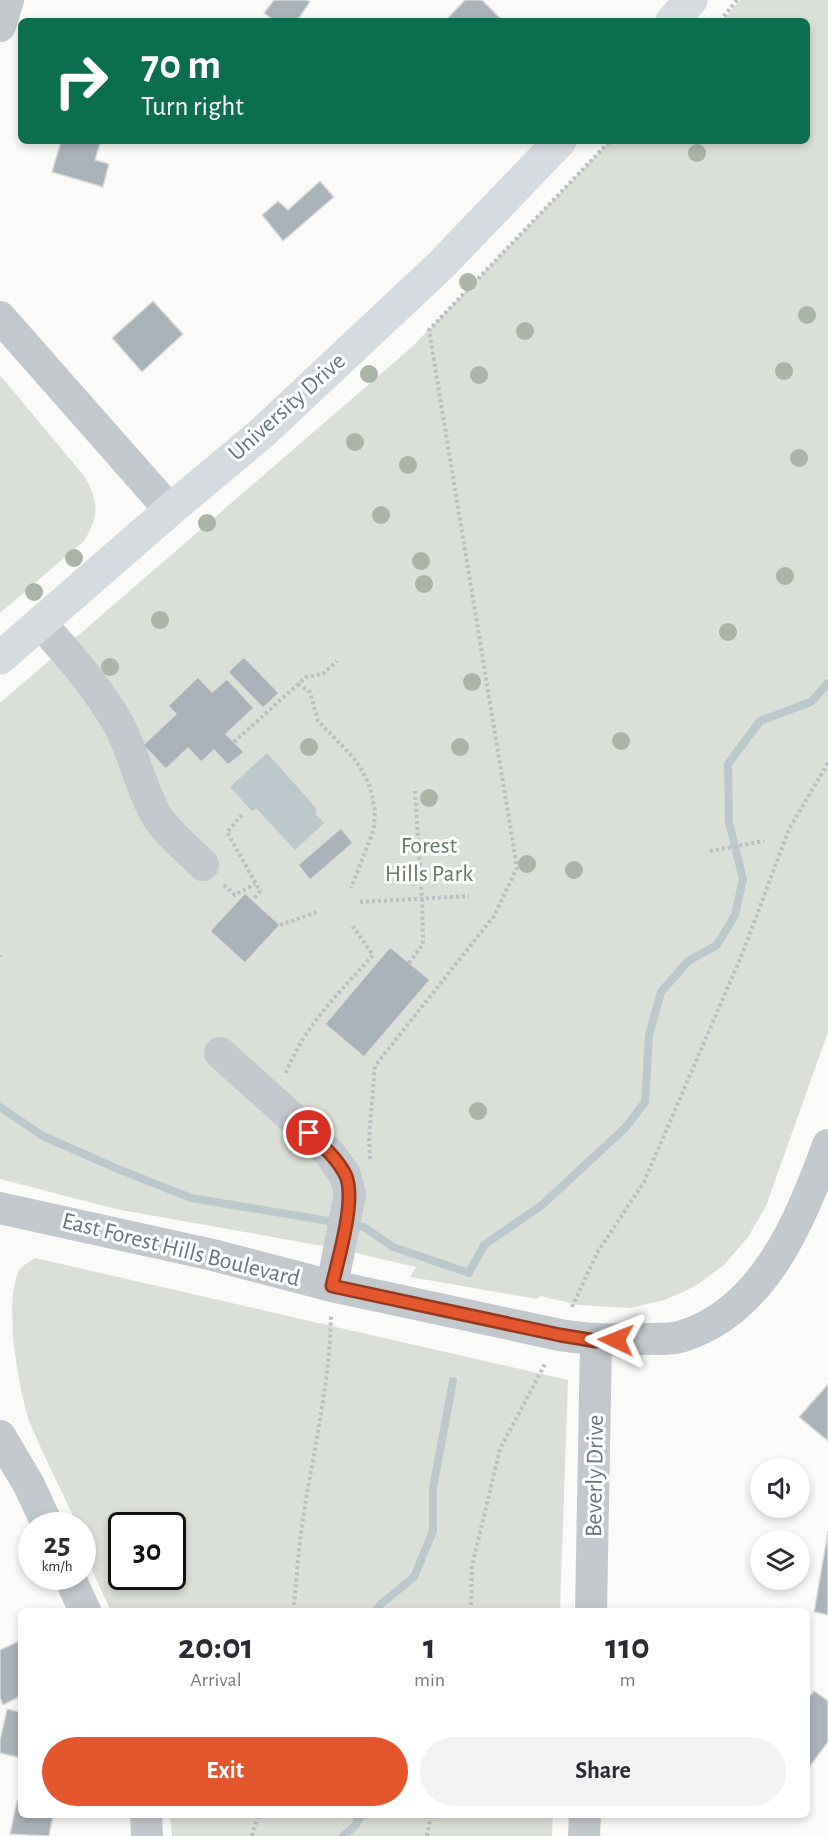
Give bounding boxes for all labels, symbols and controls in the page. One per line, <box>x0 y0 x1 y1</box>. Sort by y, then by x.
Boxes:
icon: right <box>42 42 120 120</box>
text: 70 m <box>141 44 221 86</box>
text: Turn right <box>141 93 244 120</box>
street label: University Drive <box>224 349 350 465</box>
park label: Forest Hills Park <box>385 834 473 886</box>
pin <box>283 1107 334 1158</box>
icon: arrive <box>292 1116 325 1149</box>
street label: East Forest Hills Boulevard <box>60 1209 302 1291</box>
position arrow <box>584 1308 648 1372</box>
street label: Beverly Drive <box>582 1415 608 1537</box>
map controls <box>750 1458 810 1590</box>
button: sound <box>750 1458 810 1518</box>
speed limit sign: 30 <box>108 1512 186 1590</box>
text: 25 <box>43 1529 71 1559</box>
button: layers <box>750 1530 810 1590</box>
text: km/h <box>42 1559 72 1574</box>
text: 20:01 <box>178 1629 254 1665</box>
text: 1 <box>423 1629 436 1665</box>
text: 110 <box>605 1629 650 1665</box>
text: Arrival <box>190 1670 242 1690</box>
text: min <box>414 1670 445 1690</box>
text: m <box>620 1670 636 1690</box>
button: Exit <box>42 1737 408 1806</box>
button: Share <box>420 1737 786 1806</box>

